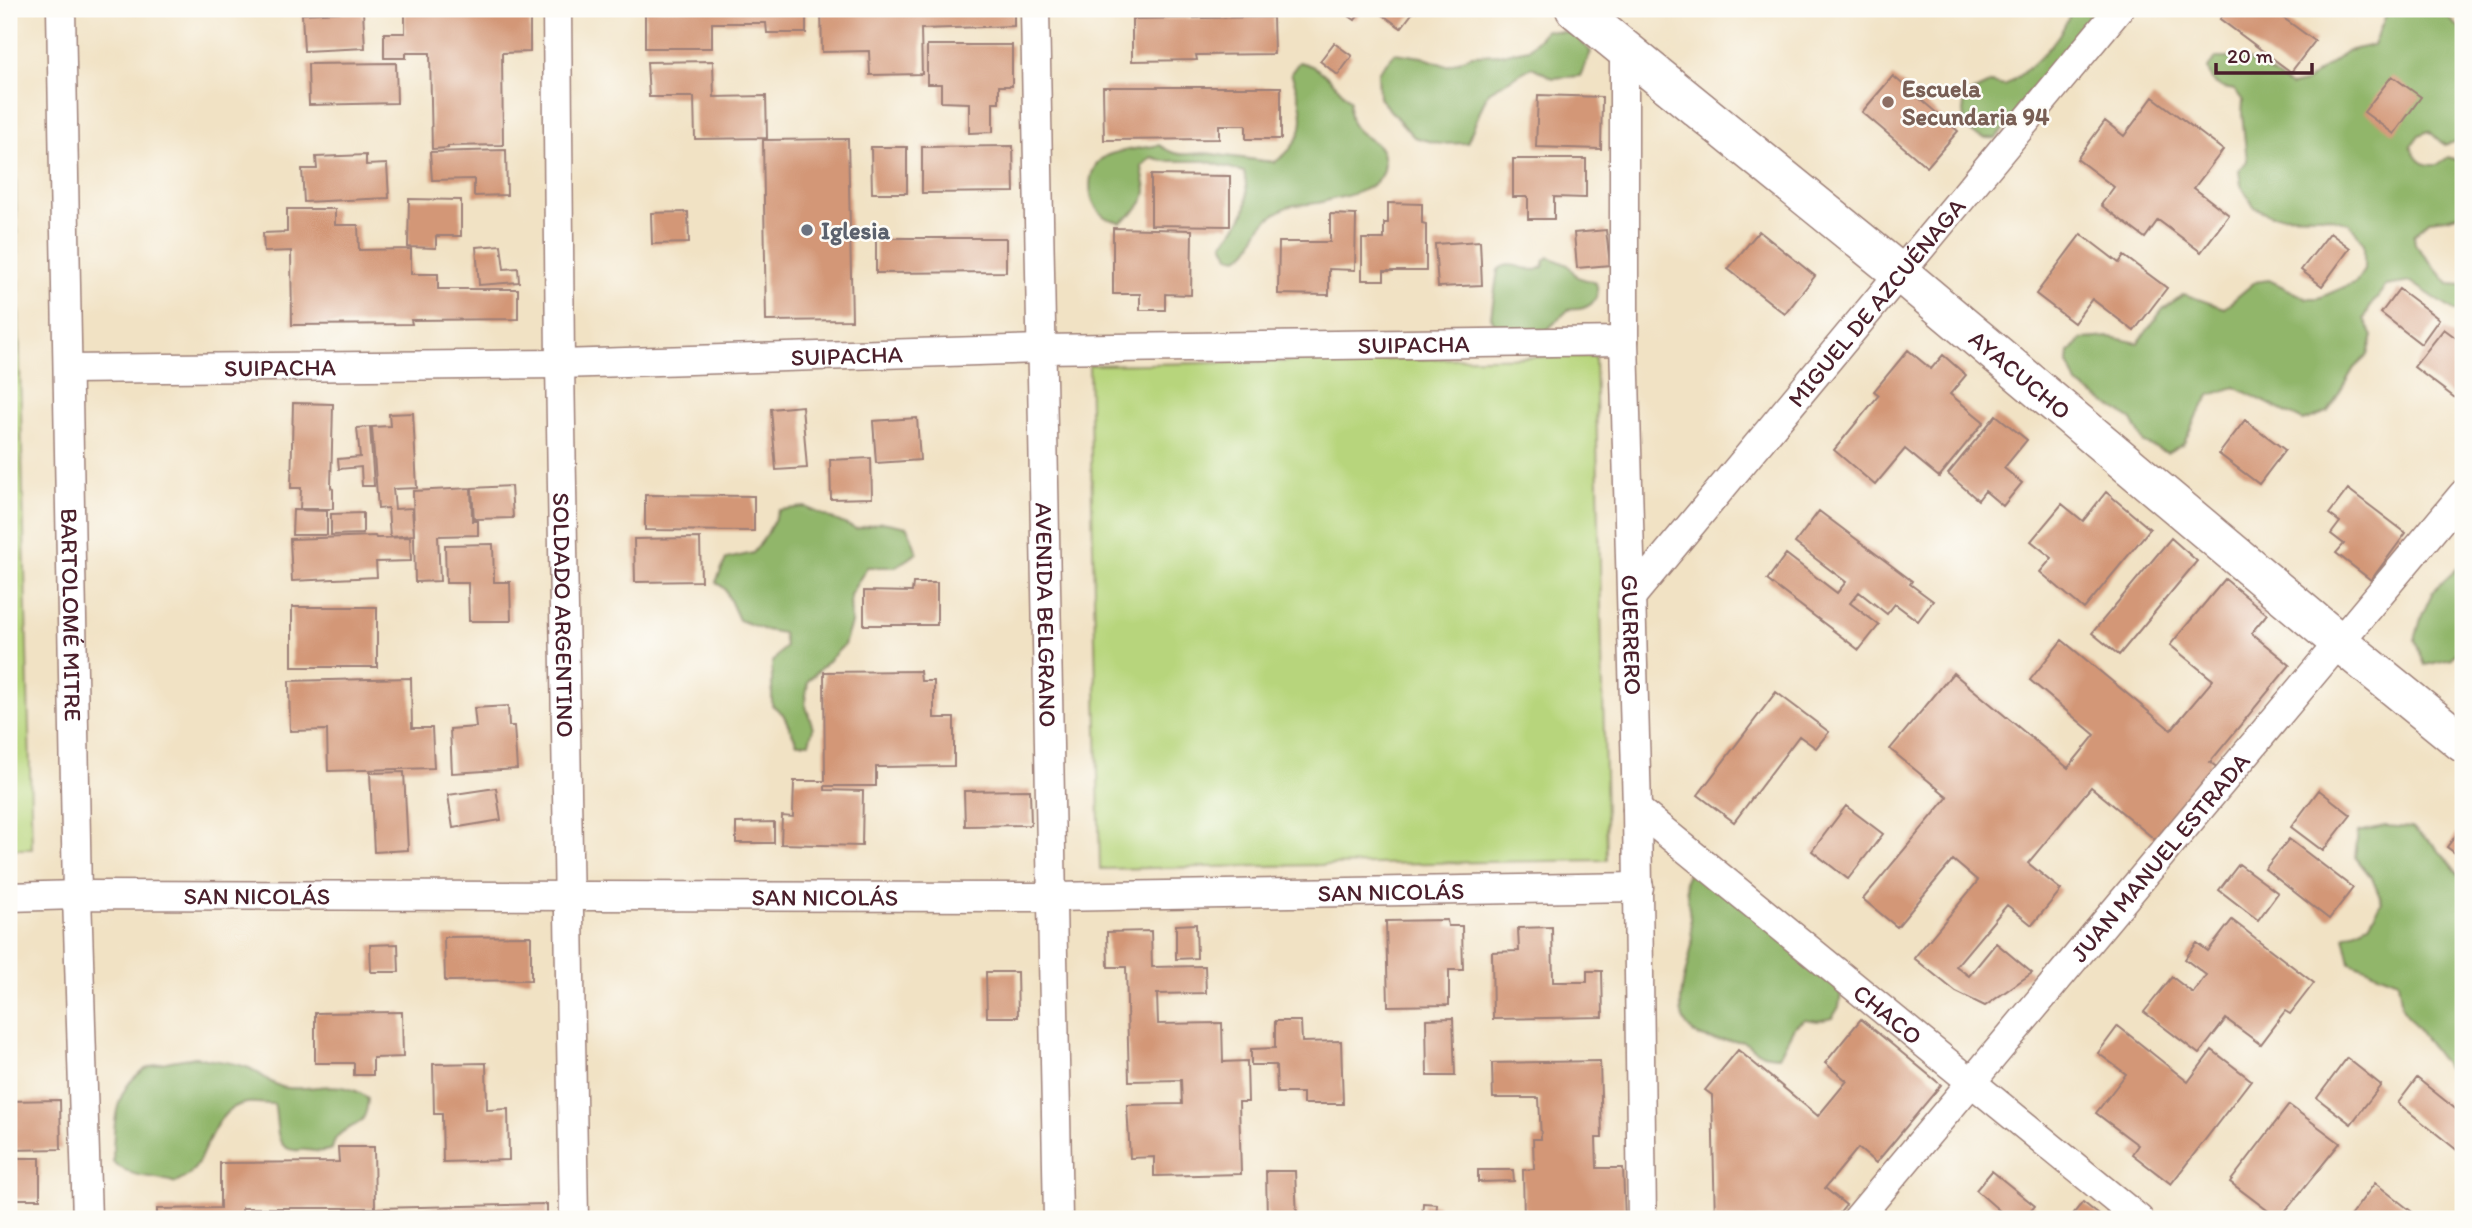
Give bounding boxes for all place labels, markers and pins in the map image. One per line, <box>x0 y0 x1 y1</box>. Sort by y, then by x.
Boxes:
place label: Escuela Secundaria 94 <box>1902 74 2050 131</box>
marker: Escuela Secundaria 94 <box>1880 94 1896 110</box>
place label: Iglesia <box>821 216 890 246</box>
marker: Iglesia <box>799 222 815 238</box>

